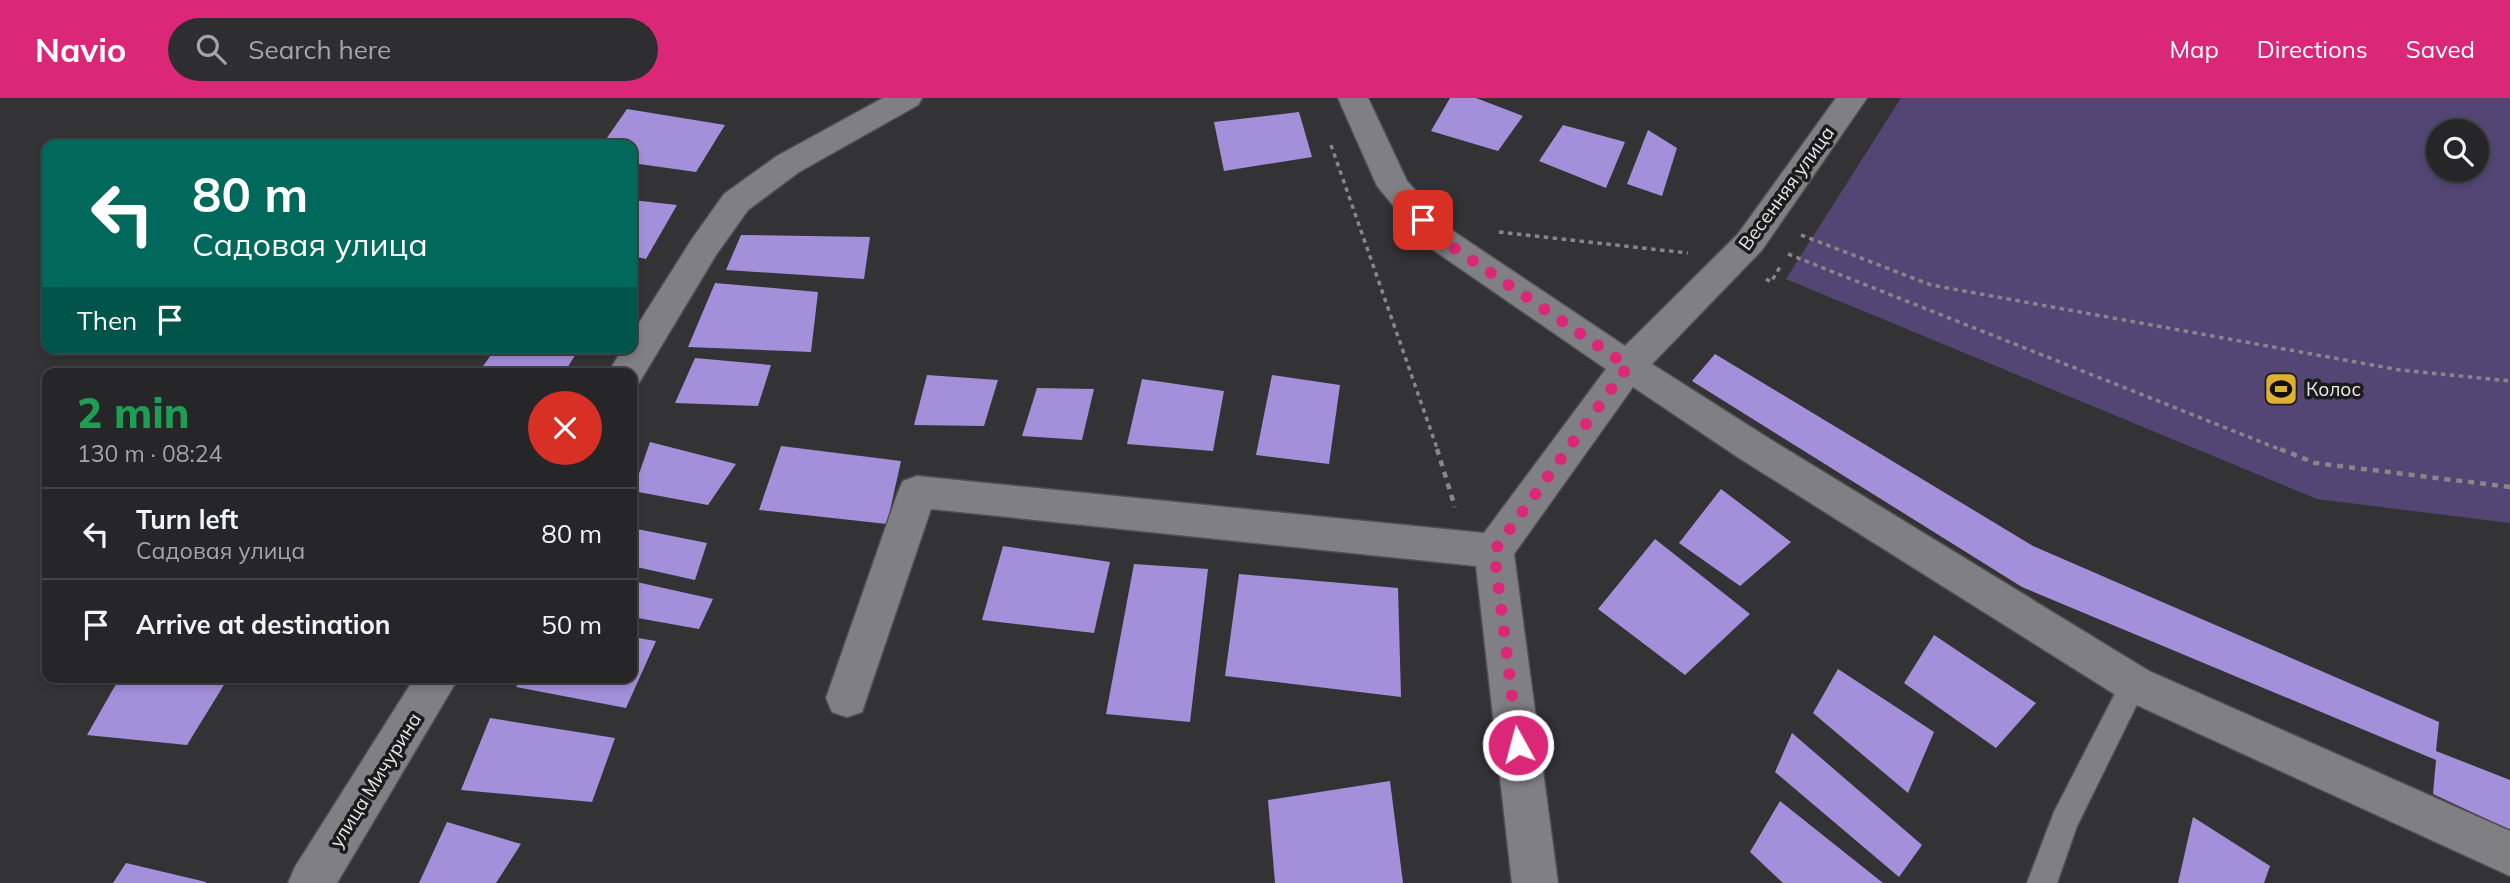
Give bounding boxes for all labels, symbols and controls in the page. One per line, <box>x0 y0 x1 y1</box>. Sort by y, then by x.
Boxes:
search box <box>168 18 658 81</box>
text: Navio <box>35 29 126 70</box>
icon: search <box>192 30 230 68</box>
text: Search here <box>248 33 391 66</box>
text: Map <box>2169 34 2219 64</box>
text: Directions <box>2257 34 2368 64</box>
text: Saved <box>2406 34 2475 64</box>
map controls <box>2426 119 2489 182</box>
button: search <box>2426 119 2489 182</box>
street label: Весенняя улица <box>1733 121 1839 255</box>
text: 80 m <box>192 163 308 224</box>
icon: left <box>77 168 168 259</box>
pin <box>1393 190 1453 250</box>
icon: arrive <box>1404 201 1442 239</box>
text: Садовая улица <box>192 224 428 264</box>
icon: arrive <box>151 301 189 339</box>
text: Then <box>77 304 137 337</box>
sports icon: Колос <box>2262 370 2300 408</box>
place label: Колос <box>2306 377 2361 401</box>
text: 2 min <box>77 386 190 439</box>
button: close <box>528 391 602 465</box>
text: 130 m · 08:24 <box>77 439 222 468</box>
text: Turn left <box>136 503 238 536</box>
icon: left <box>77 515 115 553</box>
text: 80 m <box>541 517 602 550</box>
text: Садовая улица <box>136 536 305 565</box>
icon: arrive <box>77 606 115 644</box>
text: Arrive at destination <box>136 608 391 641</box>
text: 50 m <box>541 608 602 641</box>
street label: улица Мичурина <box>324 708 426 852</box>
position arrow <box>1481 708 1555 782</box>

